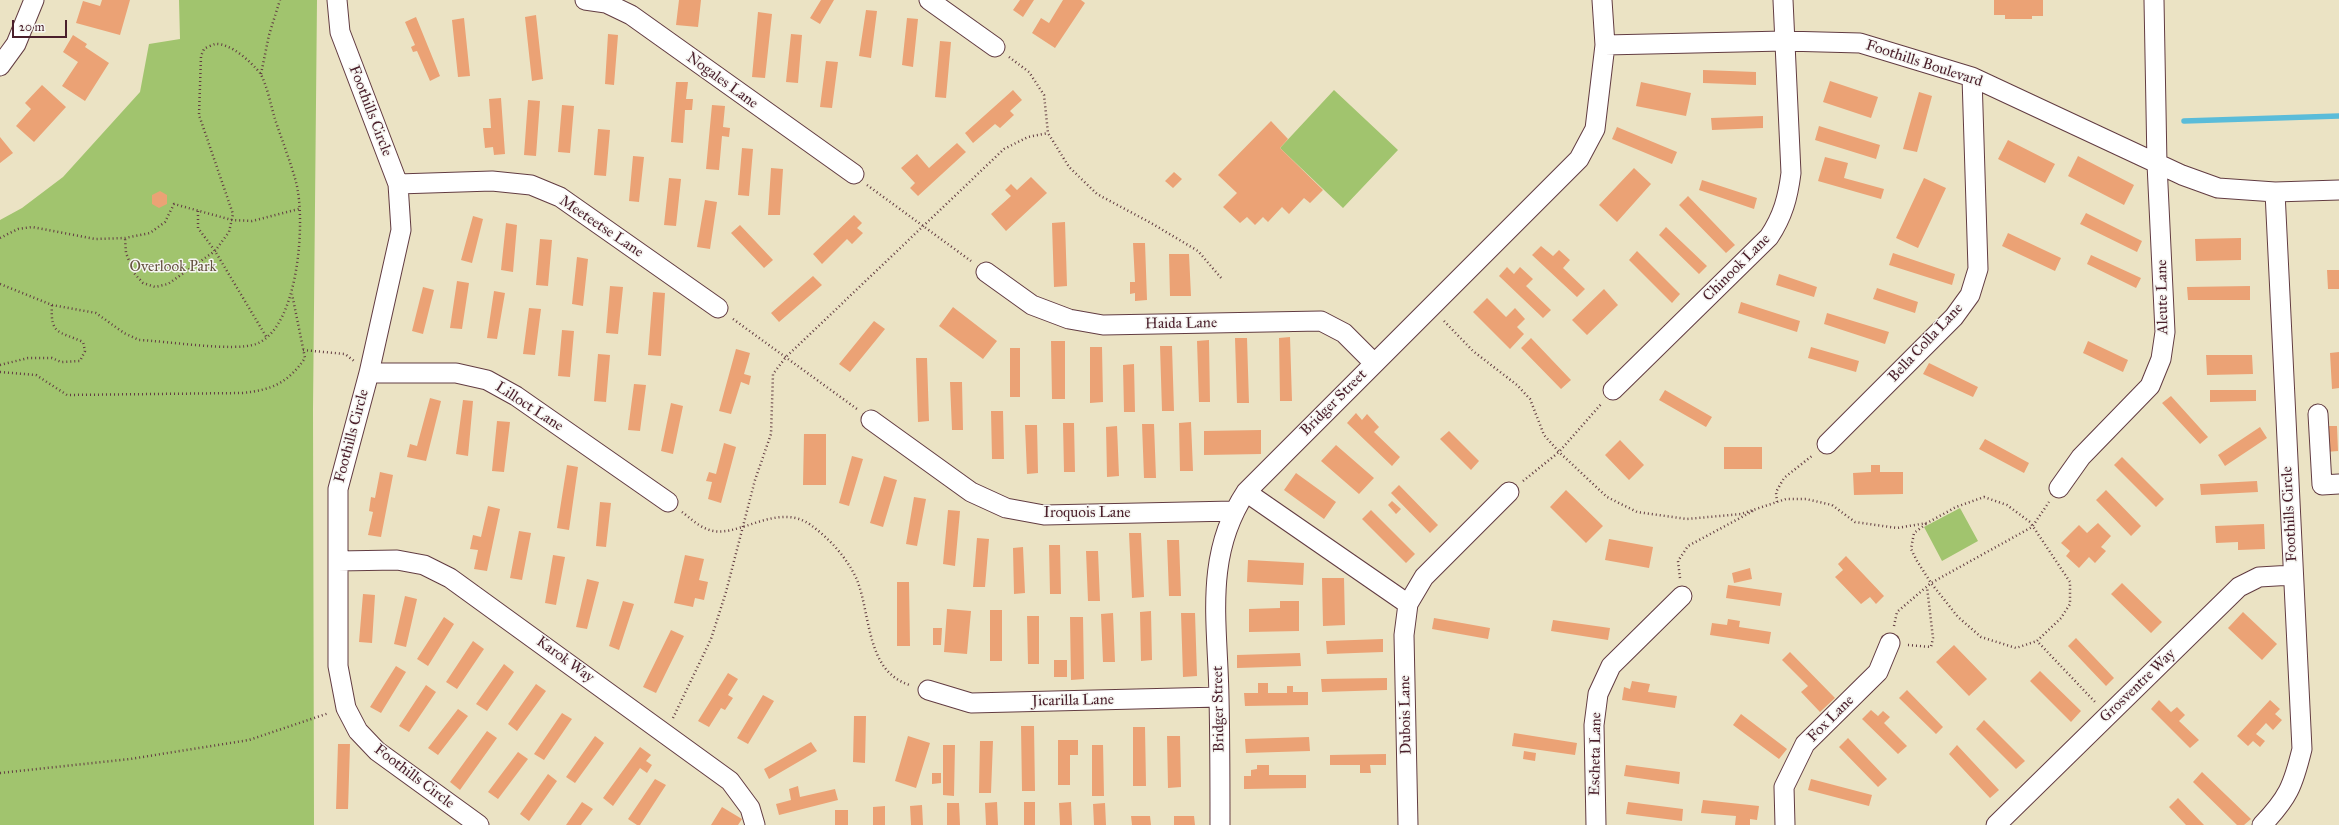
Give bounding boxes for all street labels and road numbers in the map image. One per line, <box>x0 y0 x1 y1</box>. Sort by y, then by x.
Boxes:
street label: Foothills Boulevard <box>1863 37 1985 91</box>
street label: Nogales Lane <box>683 49 761 113</box>
street label: Foothills Circle <box>344 63 396 159</box>
street label: Meeteetse Lane <box>555 192 647 262</box>
street label: Chinook Lane <box>1700 231 1774 305</box>
street label: Aleute Lane <box>2153 259 2173 335</box>
street label: Bella Colla Lane <box>1885 300 1967 386</box>
street label: Haida Lane <box>1145 314 1217 334</box>
street label: Bridger Street <box>1297 366 1371 440</box>
street label: Lilloct Lane <box>492 378 566 436</box>
street label: Foothills Circle <box>331 387 373 485</box>
street label: Foothills Circle <box>2279 466 2301 562</box>
street label: Iroquois Lane <box>1043 504 1131 522</box>
street label: Karok Way <box>533 633 597 687</box>
street label: Grosventre Way <box>2097 645 2179 727</box>
street label: Bridger Street <box>1209 666 1229 752</box>
street label: Dubois Lane <box>1396 675 1416 755</box>
street label: Jicarilla Lane <box>1032 691 1114 711</box>
street label: Fox Lane <box>1804 692 1858 746</box>
street label: Escheta Lane <box>1586 712 1606 796</box>
street label: Foothills Circle <box>370 741 458 813</box>

